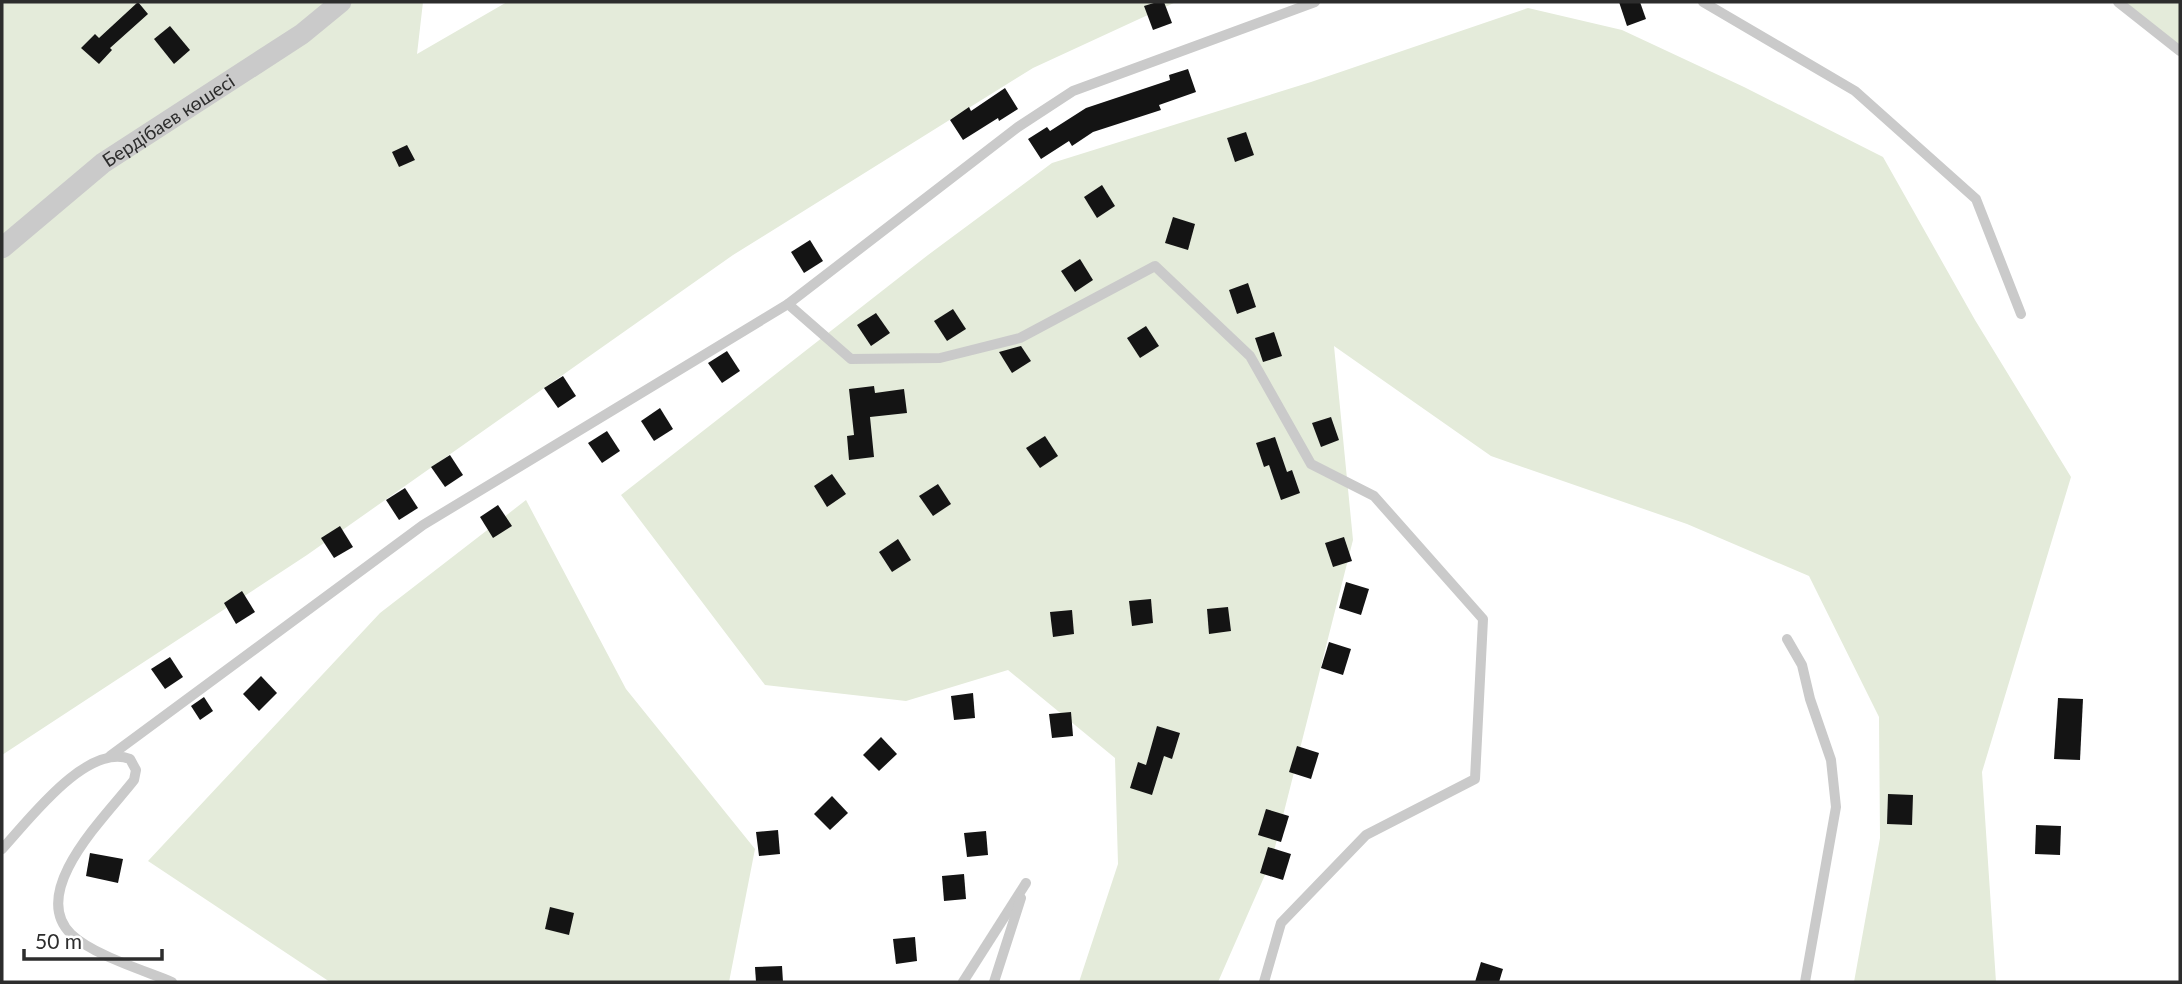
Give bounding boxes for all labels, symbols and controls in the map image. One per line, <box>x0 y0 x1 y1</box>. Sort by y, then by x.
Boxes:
street label: Бердібаев көшесі <box>98 69 239 171</box>
scale bar <box>24 918 163 962</box>
text: 50 m <box>35 928 82 953</box>

